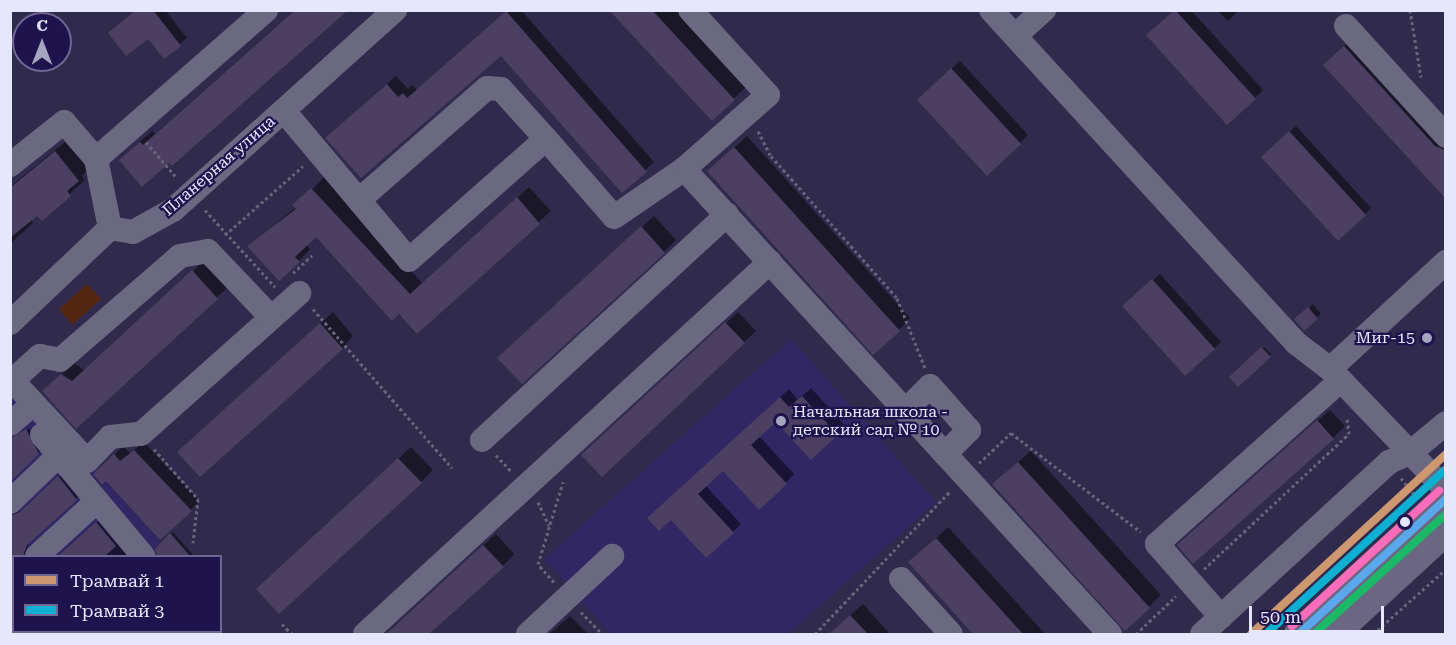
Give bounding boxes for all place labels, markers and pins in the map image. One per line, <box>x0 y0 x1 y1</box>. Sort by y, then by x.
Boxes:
place label: Миг-15 <box>1356 328 1415 348</box>
marker: Миг-15 <box>1420 331 1434 345</box>
place label: Начальная школа - детский сад № 10 <box>793 402 948 440</box>
marker: Начальная школа - детский сад № 10 <box>774 414 788 428</box>
unlabelled marker <box>1399 516 1411 528</box>

